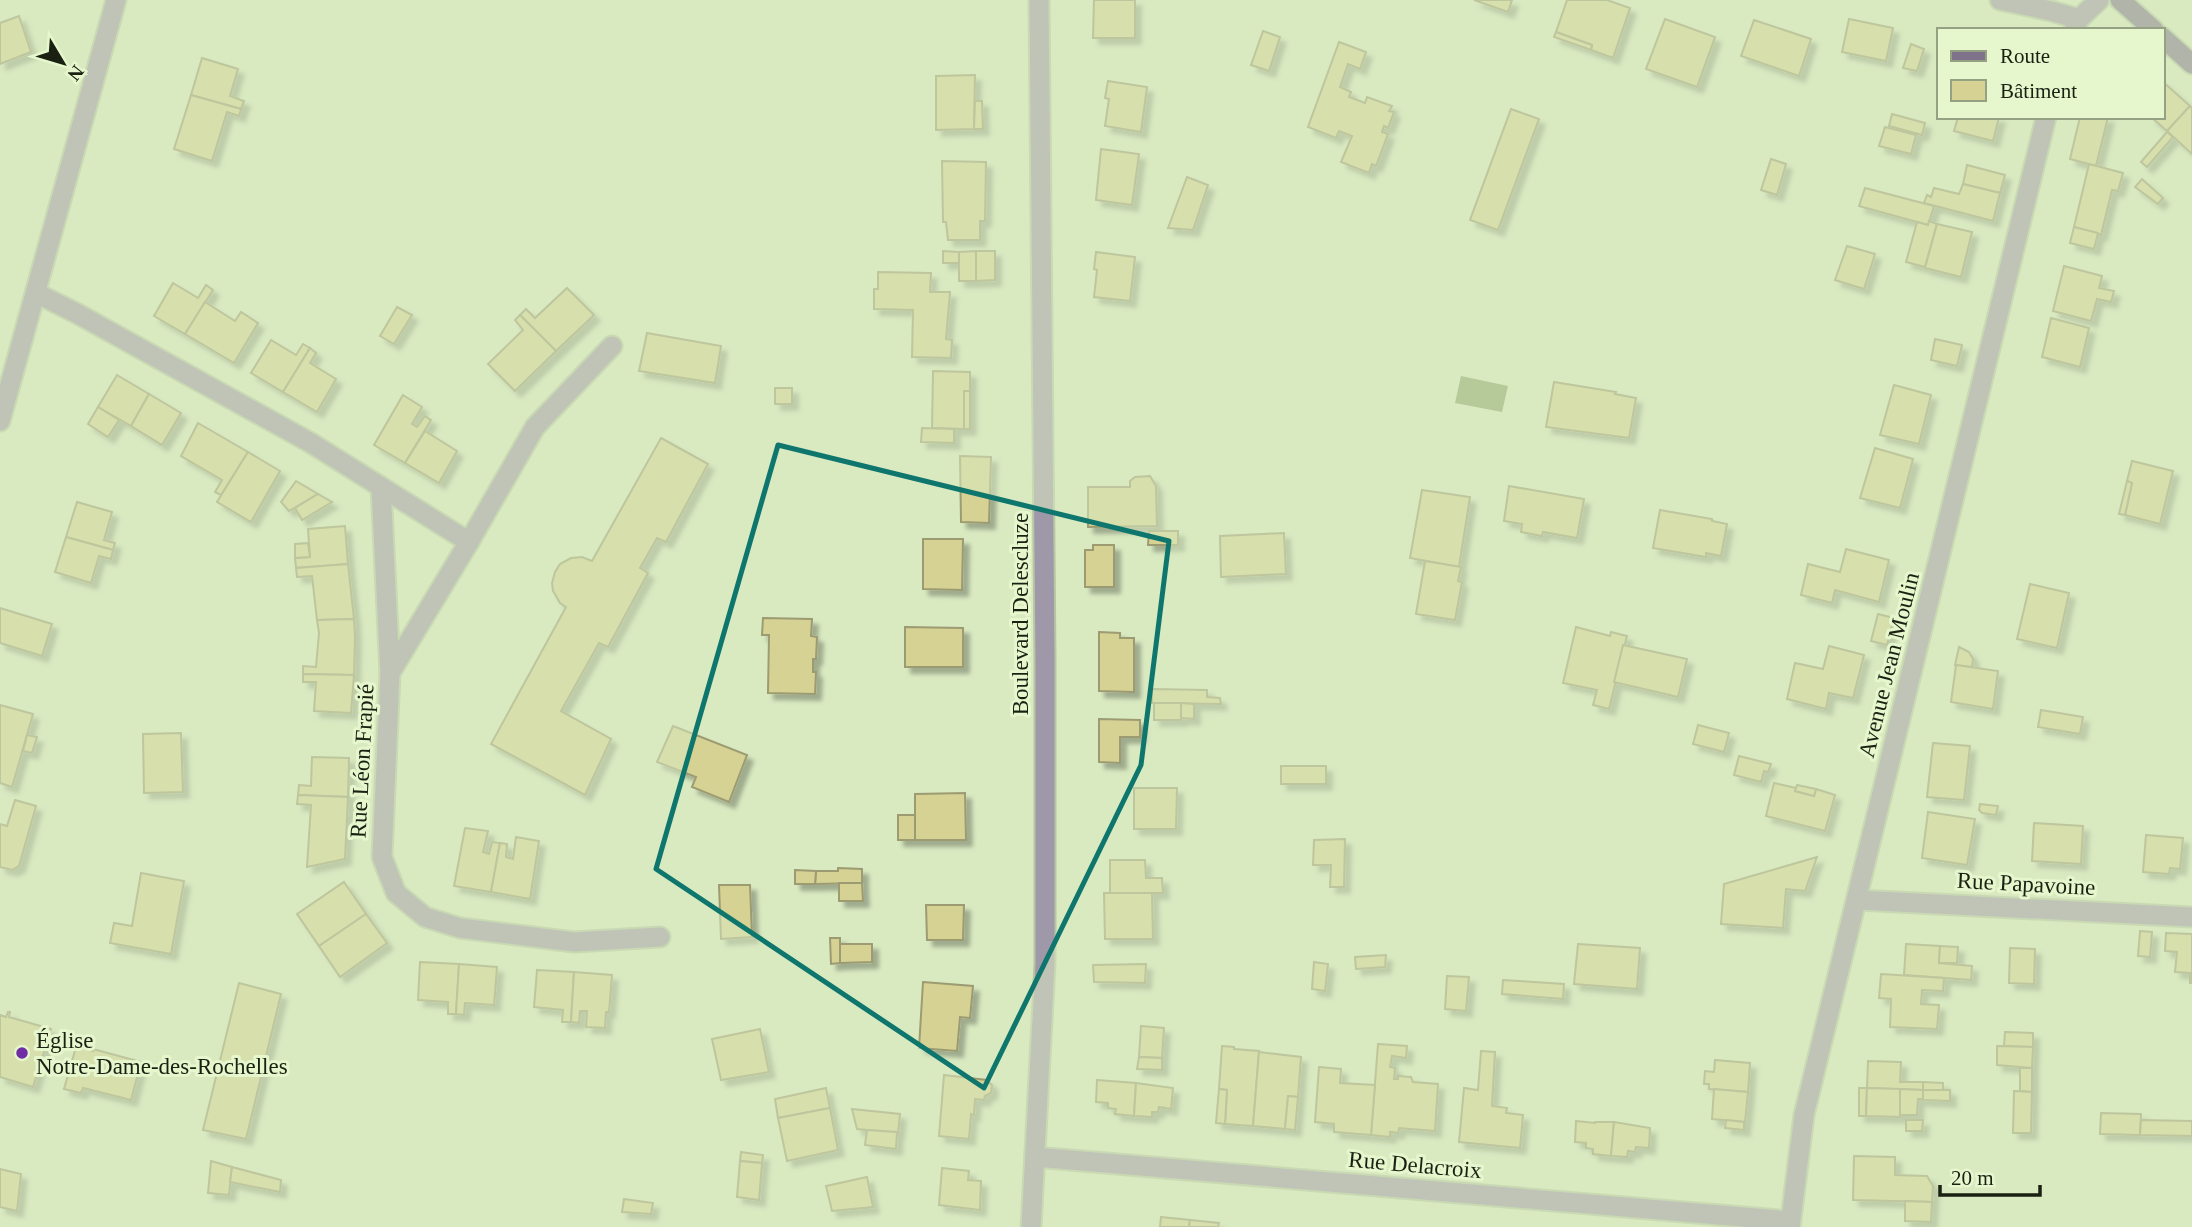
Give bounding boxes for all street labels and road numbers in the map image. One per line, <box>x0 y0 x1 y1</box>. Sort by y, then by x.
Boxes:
street label: Boulevard Delescluze <box>1008 513 1033 715</box>
street label: Avenue Jean Moulin <box>1854 569 1924 760</box>
street label: Rue Léon Frapié <box>345 683 379 839</box>
street label: Rue Papavoine <box>1956 868 2096 900</box>
street label: Rue Delacroix <box>1347 1147 1483 1183</box>

